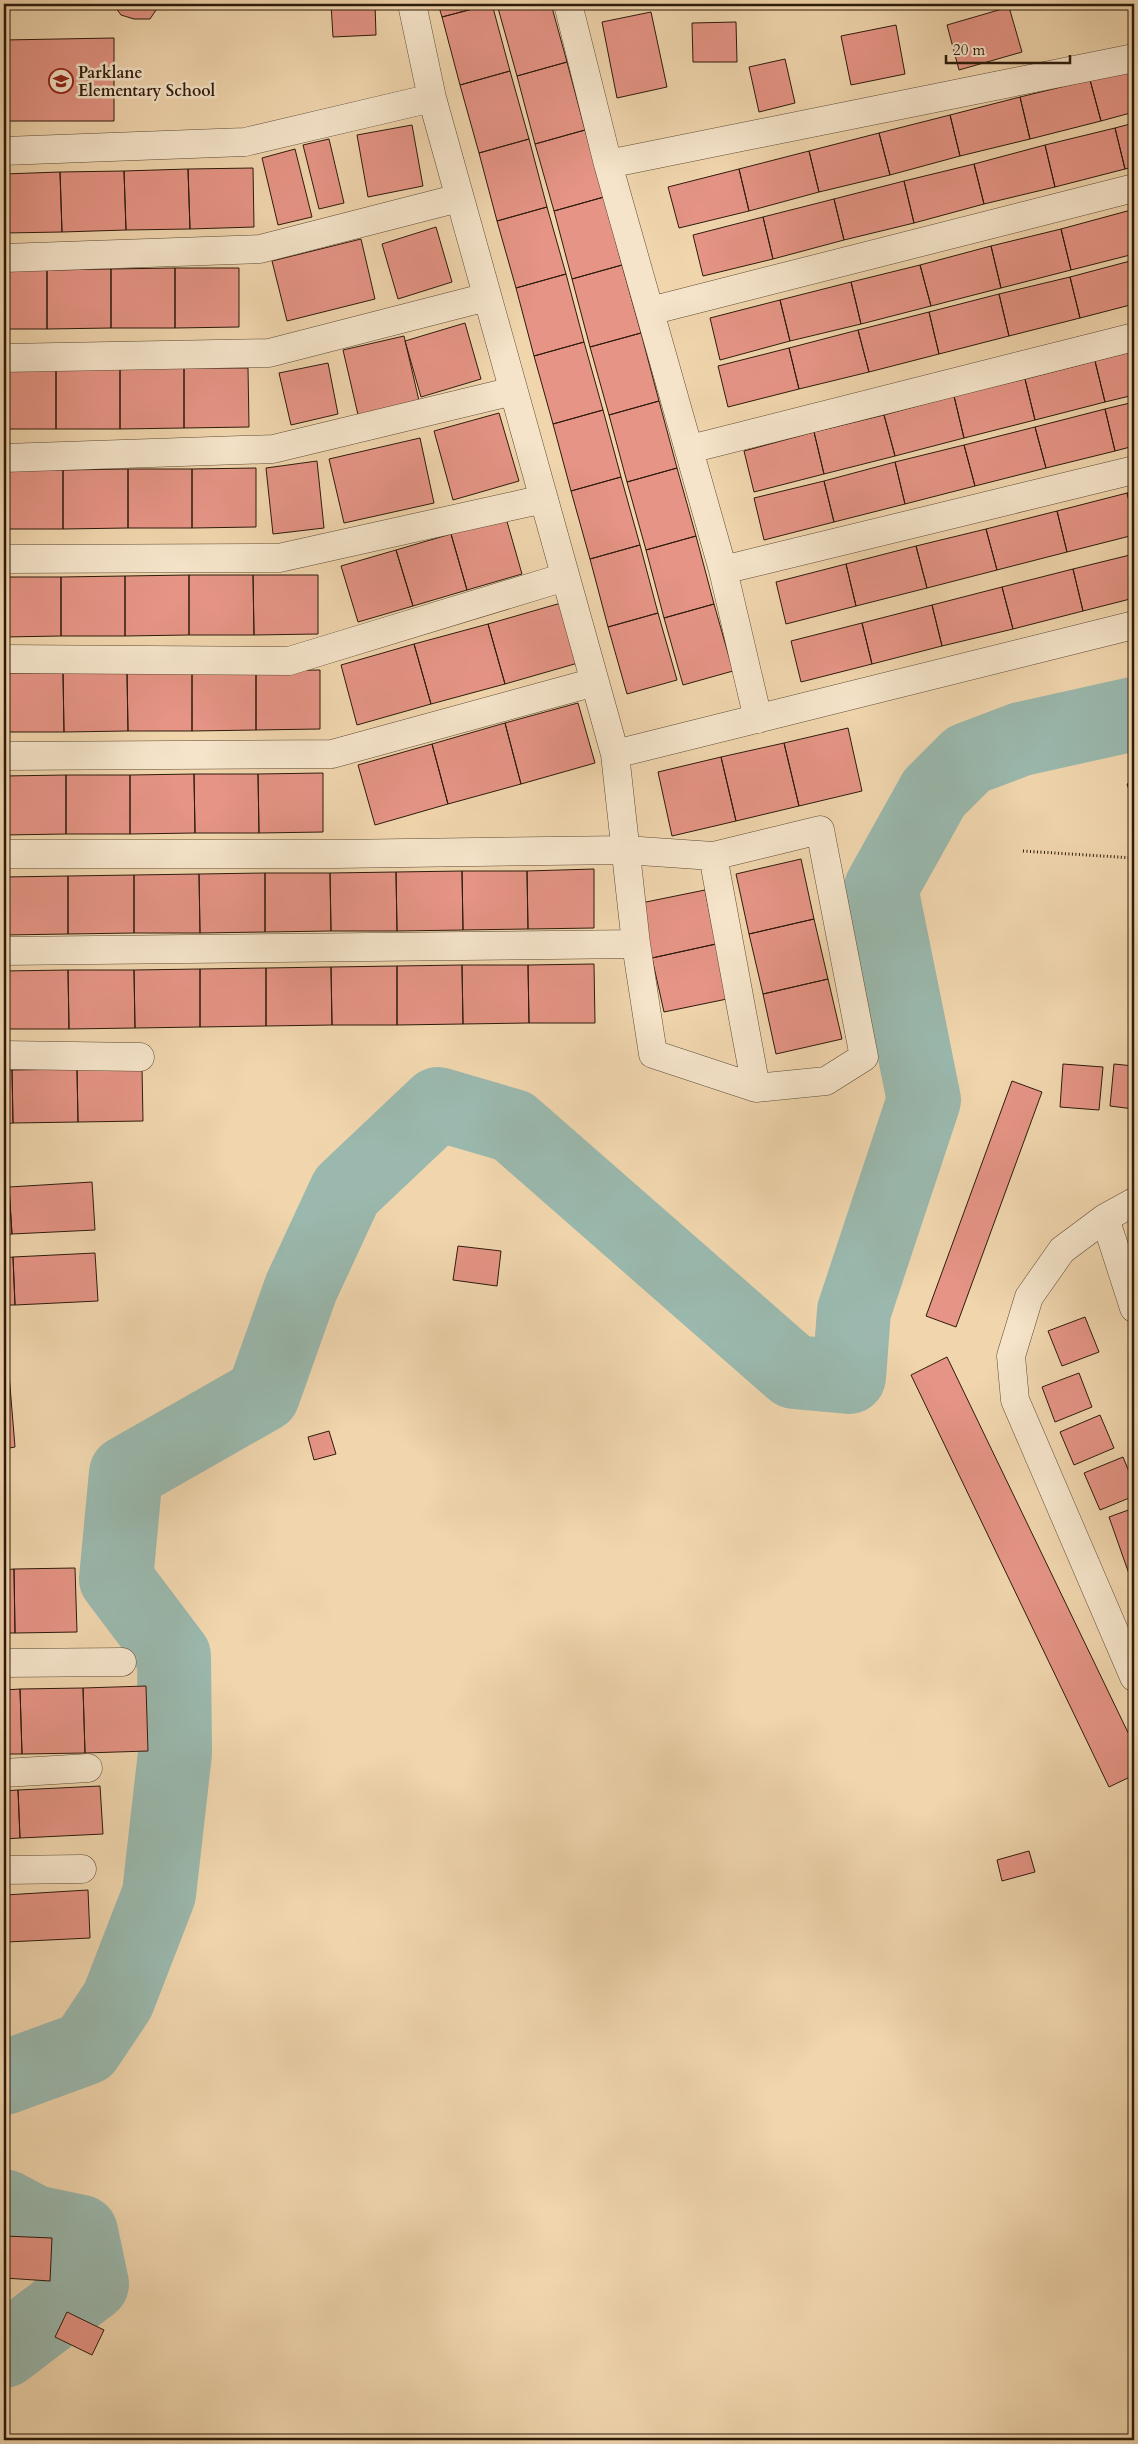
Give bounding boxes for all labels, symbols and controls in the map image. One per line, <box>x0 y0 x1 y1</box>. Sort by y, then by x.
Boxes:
scale bar <box>946 32 1069 64</box>
text: 20 m <box>953 40 985 60</box>
place label: Parklane Elementary School <box>78 62 216 102</box>
school or university icon: Parklane Elementary School <box>48 68 74 94</box>

